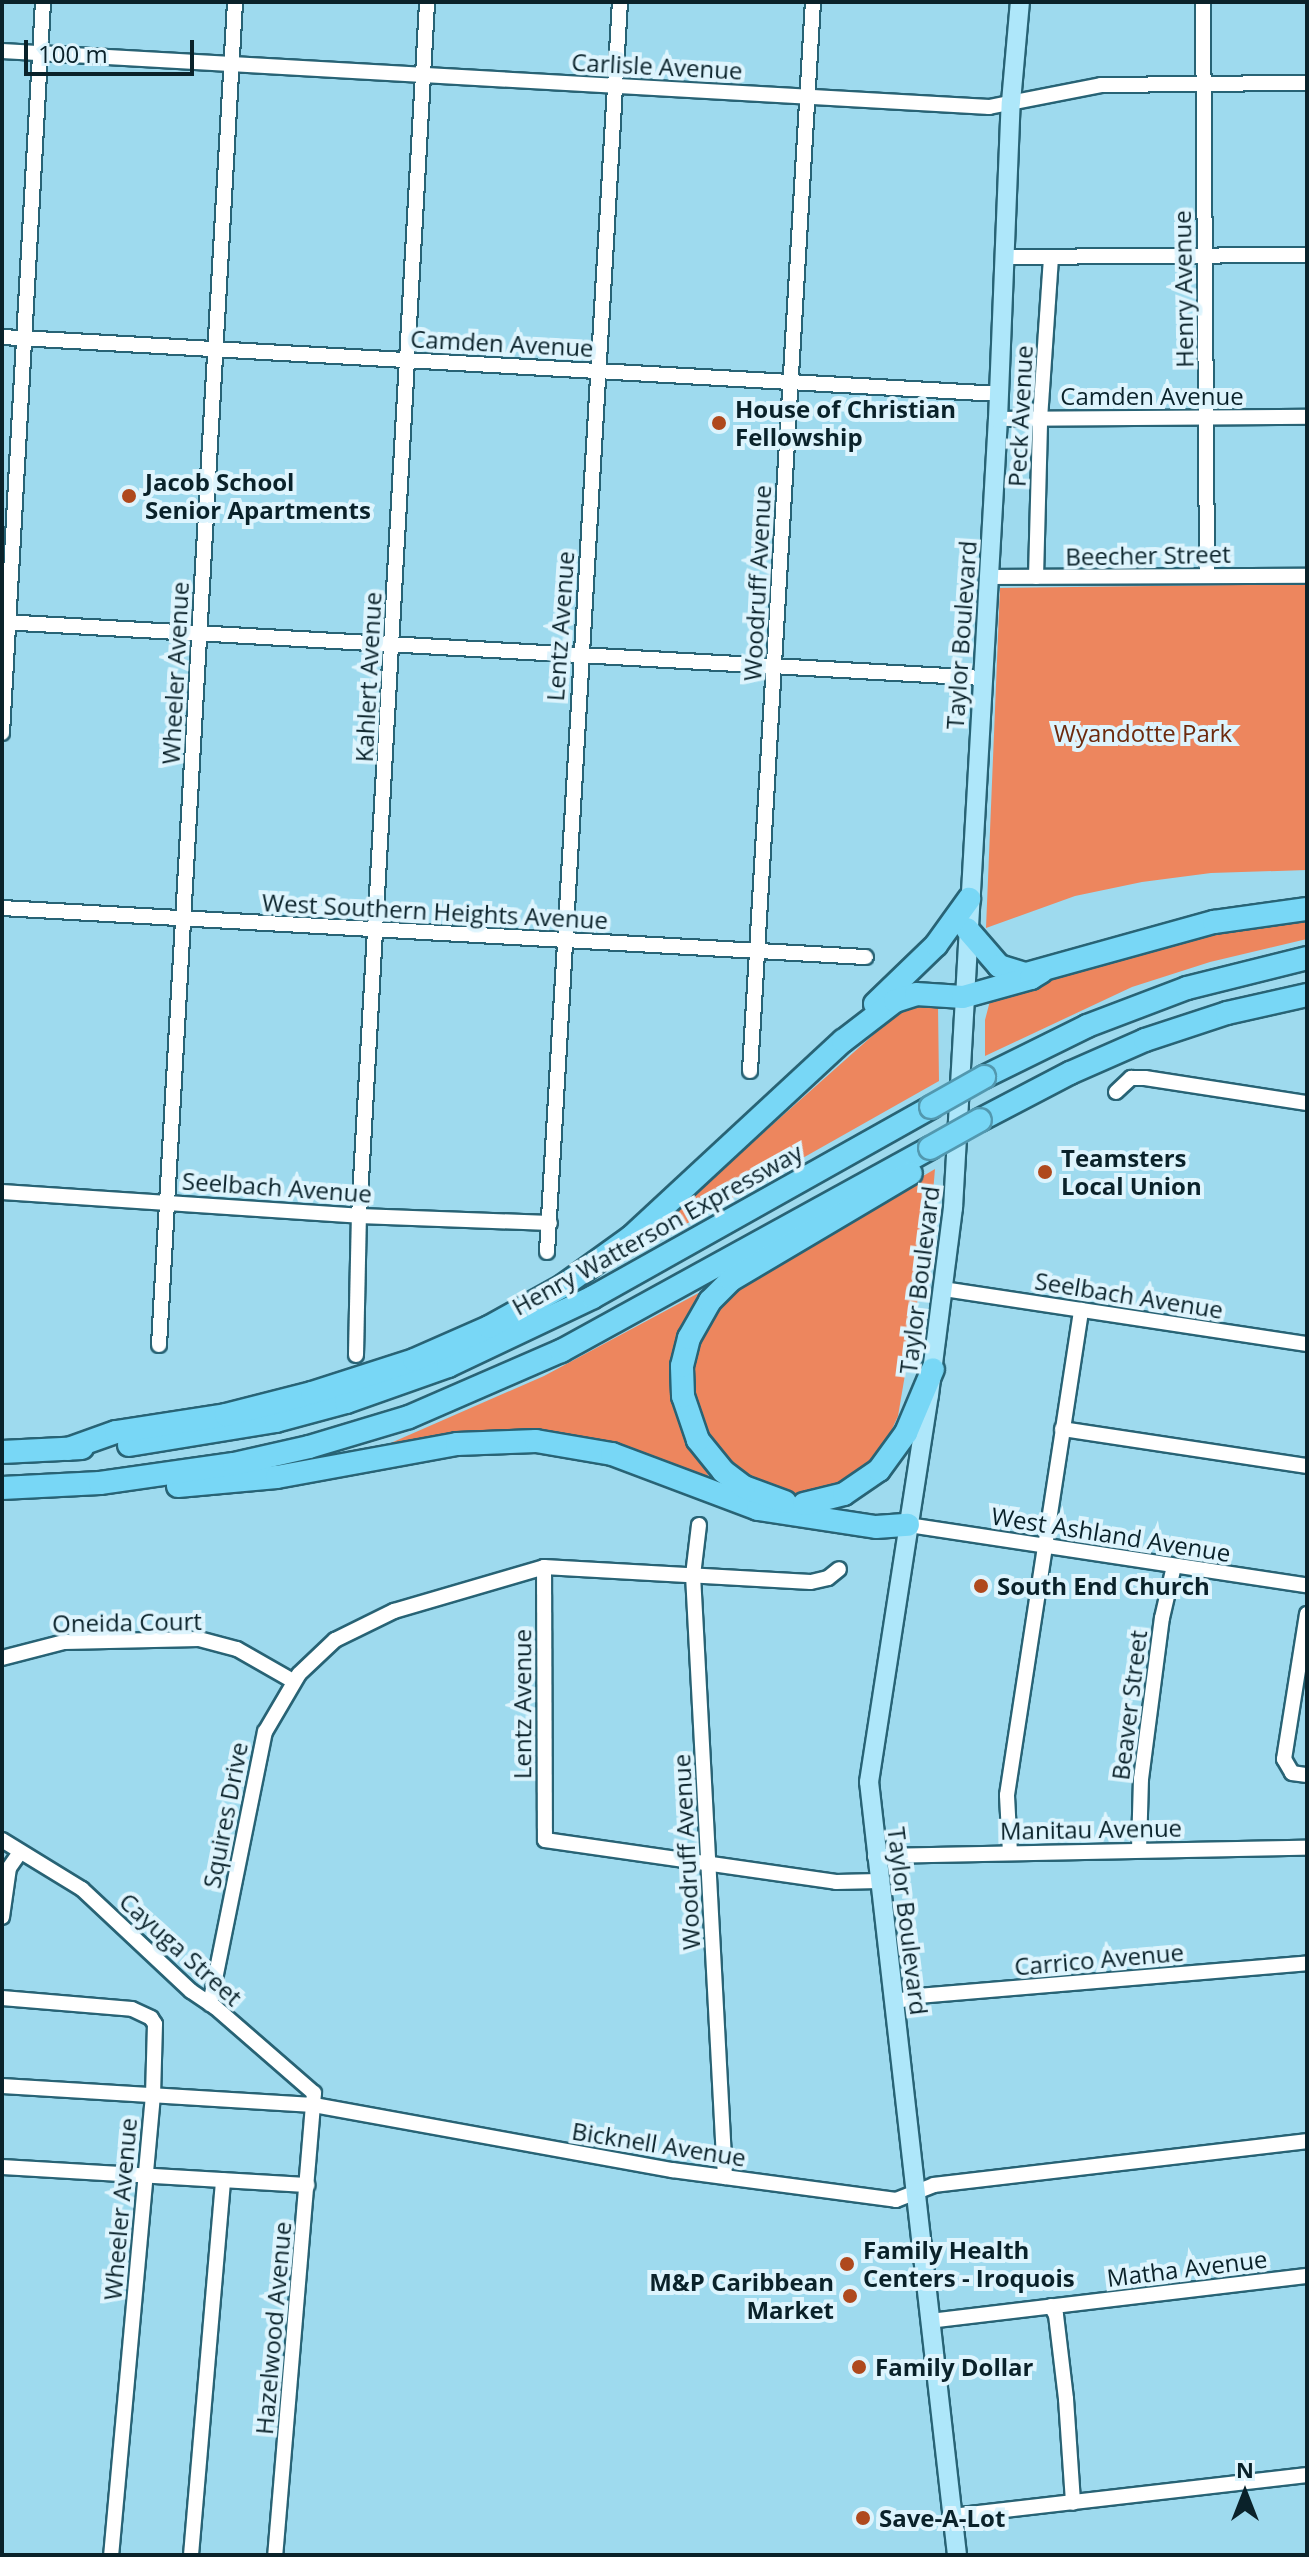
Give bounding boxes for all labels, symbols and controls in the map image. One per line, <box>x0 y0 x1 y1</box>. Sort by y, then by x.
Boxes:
scale bar <box>28 24 198 74</box>
text: 100 m <box>38 37 108 70</box>
street label: Carlisle Avenue <box>571 47 743 85</box>
street label: Henry Avenue <box>1167 210 1199 368</box>
street label: Camden Avenue <box>410 324 594 362</box>
street label: Peck Avenue <box>1002 344 1038 488</box>
street label: Camden Avenue <box>1060 382 1244 410</box>
place label: House of Christian Fellowship <box>735 395 956 451</box>
marker: House of Christian Fellowship <box>710 414 728 432</box>
place label: Jacob School Senior Apartments <box>145 468 371 524</box>
street label: Woodruff Avenue <box>737 484 777 682</box>
marker: Jacob School Senior Apartments <box>120 487 138 505</box>
street label: Beecher Street <box>1065 539 1231 571</box>
street label: Taylor Boulevard <box>940 540 982 730</box>
street label: Lentz Avenue <box>540 550 580 702</box>
street label: Wheeler Avenue <box>156 581 194 765</box>
street label: Kahlert Avenue <box>349 591 387 763</box>
park label: Wyandotte Park <box>1054 719 1232 747</box>
street label: West Southern Heights Avenue <box>261 888 609 934</box>
street label: Henry Watterson Expressway <box>507 1137 807 1321</box>
place label: Teamsters Local Union <box>1061 1144 1202 1200</box>
marker: Teamsters Local Union <box>1036 1163 1054 1181</box>
street label: Seelbach Avenue <box>181 1166 373 1208</box>
street label: Taylor Boulevard <box>893 1184 945 1376</box>
street label: Seelbach Avenue <box>1033 1266 1225 1324</box>
street label: West Ashland Avenue <box>989 1501 1233 1567</box>
place label: South End Church <box>997 1572 1210 1600</box>
marker: South End Church <box>972 1577 990 1595</box>
street label: Oneida Court <box>52 1606 202 1638</box>
street label: Beaver Street <box>1106 1628 1152 1782</box>
street label: Lentz Avenue <box>508 1629 536 1779</box>
street label: Squires Drive <box>197 1739 253 1891</box>
street label: Woodruff Avenue <box>666 1753 706 1951</box>
street label: Manitau Avenue <box>1000 1813 1182 1845</box>
street label: Taylor Boulevard <box>882 1825 934 2017</box>
street label: Cayuga Street <box>114 1886 248 2012</box>
street label: Carrico Avenue <box>1013 1937 1185 1981</box>
street label: Bicknell Avenue <box>570 2116 748 2172</box>
street label: Wheeler Avenue <box>98 2117 142 2301</box>
street label: Hazelwood Avenue <box>249 2220 297 2436</box>
place label: Family Health Centers - Iroquois <box>863 2236 1075 2292</box>
street label: Matha Avenue <box>1105 2244 1269 2292</box>
marker: Family Health Centers - Iroquois <box>838 2255 856 2273</box>
place label: M&P Caribbean Market <box>649 2268 834 2324</box>
marker: M&P Caribbean Market <box>841 2287 859 2305</box>
place label: Family Dollar <box>875 2353 1033 2381</box>
marker: Family Dollar <box>850 2358 868 2376</box>
north arrow <box>1205 2453 1285 2533</box>
text: N <box>1236 2454 1254 2484</box>
place label: Save-A-Lot <box>879 2504 1005 2532</box>
marker: Save-A-Lot <box>854 2509 872 2527</box>

